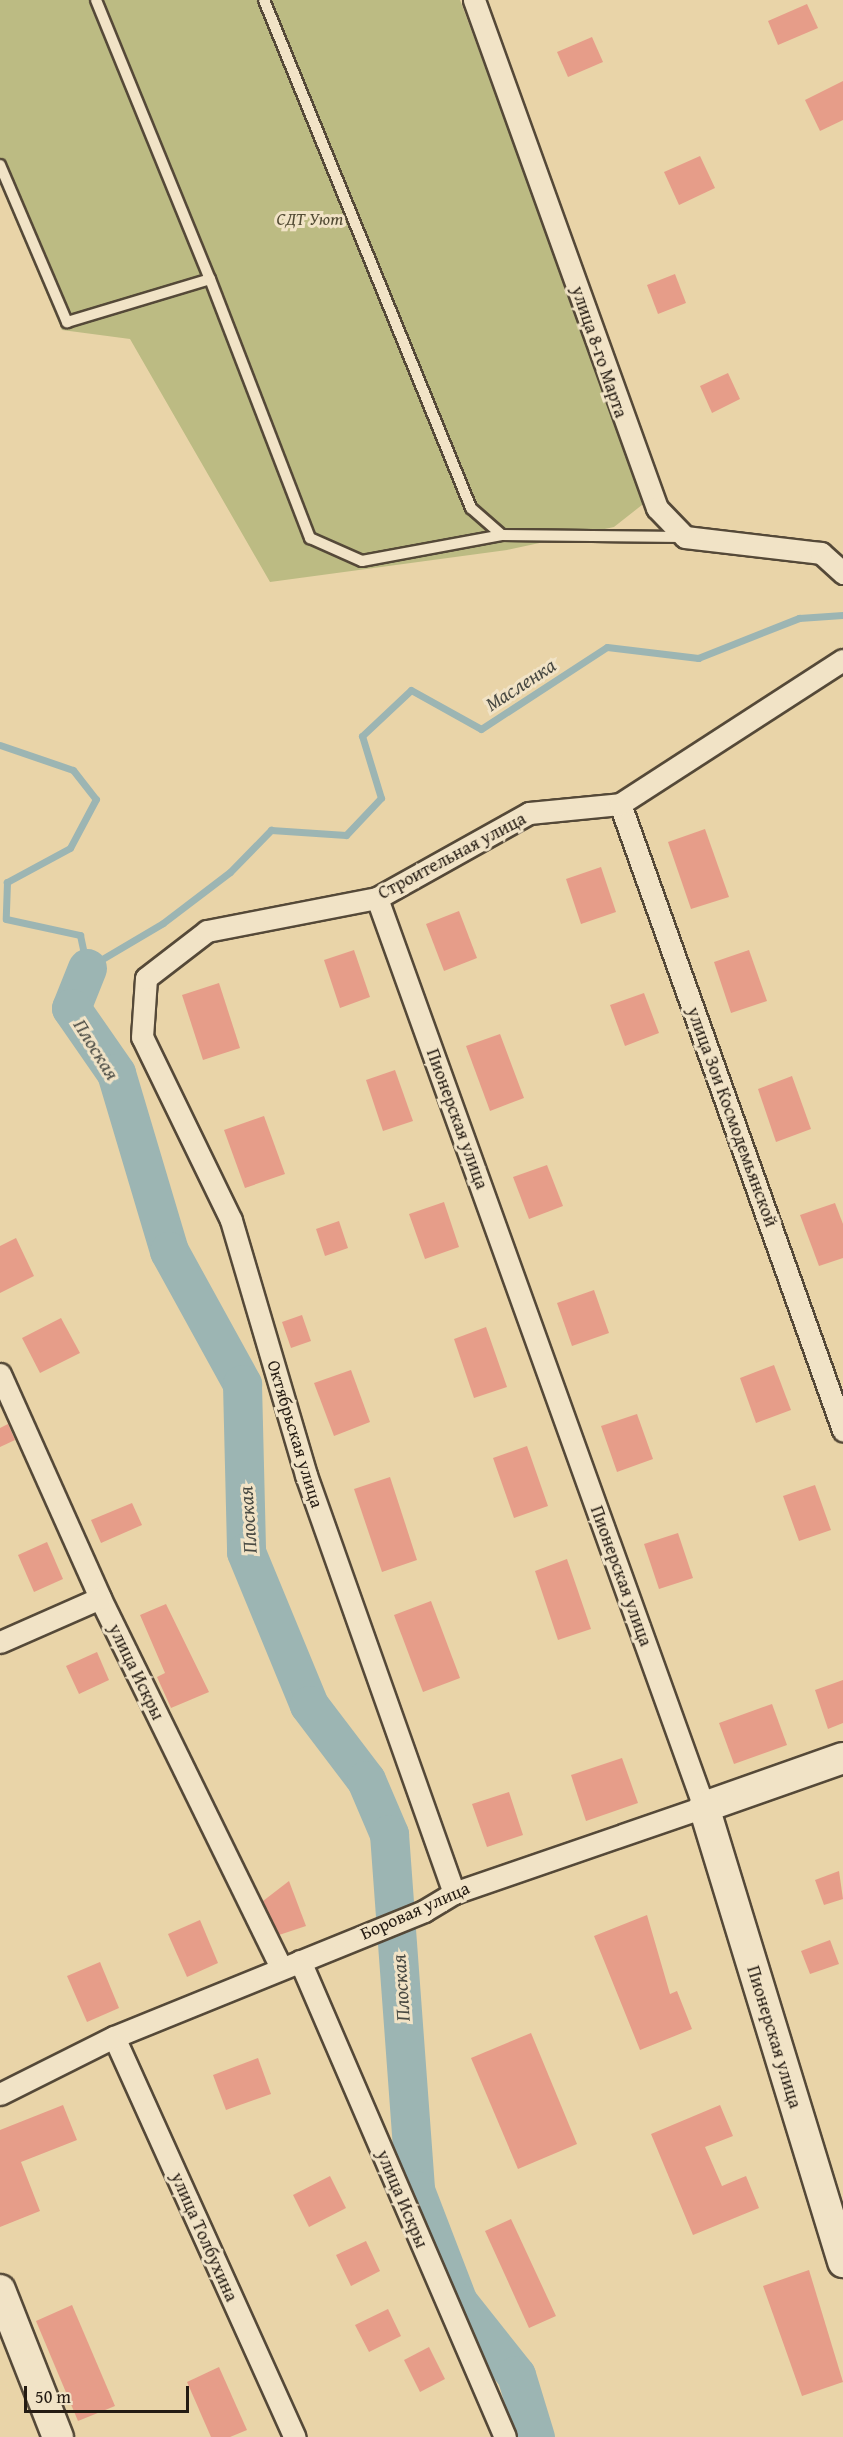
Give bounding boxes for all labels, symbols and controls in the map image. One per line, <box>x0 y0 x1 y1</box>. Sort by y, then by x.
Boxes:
park label: СДТ Уют <box>277 208 343 230</box>
street label: улица 8-го Марта <box>566 283 632 421</box>
water label: Масленка <box>480 652 560 716</box>
street label: Строительная улица <box>374 808 530 904</box>
street label: улица Зои Космодемьянской <box>682 1004 782 1230</box>
water label: Плоская <box>69 1014 125 1084</box>
street label: Пионерская улица <box>422 1046 492 1192</box>
street label: Октябрьская улица <box>262 1358 328 1510</box>
water label: Плоская <box>233 1486 261 1554</box>
street label: Пионерская улица <box>586 1503 656 1649</box>
street label: улица Искры <box>103 1620 169 1724</box>
street label: Боровая улица <box>357 1877 473 1945</box>
water label: Плоская <box>386 1954 414 2022</box>
street label: Пионерская улица <box>742 1963 806 2111</box>
street label: улица Искры <box>372 2147 432 2251</box>
street label: улица Толбухина <box>166 2169 242 2305</box>
scale bar <box>27 2374 192 2412</box>
text: 50 m <box>35 2383 71 2410</box>

